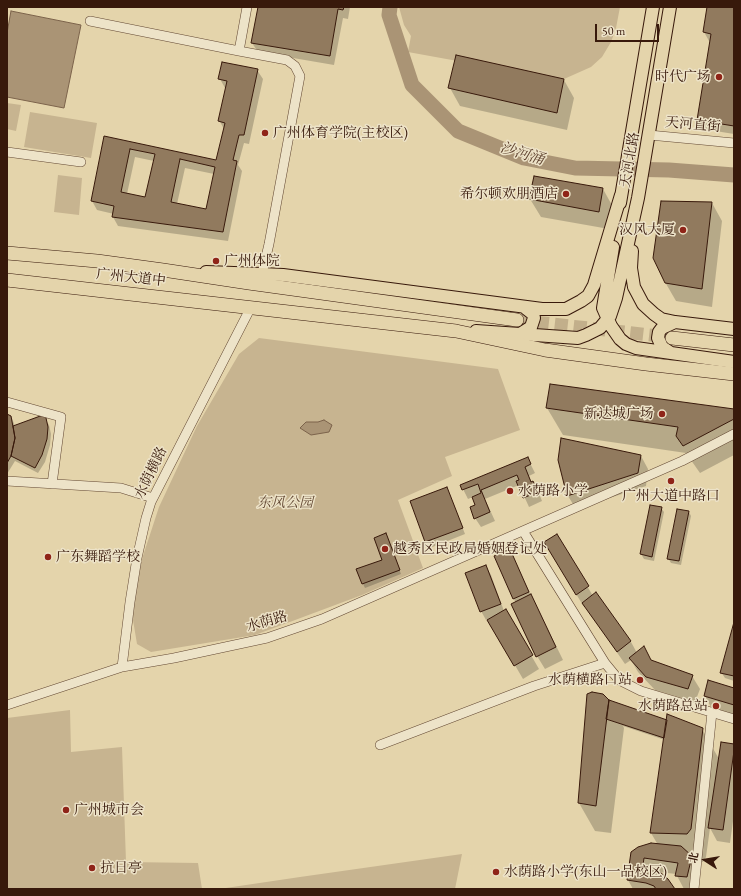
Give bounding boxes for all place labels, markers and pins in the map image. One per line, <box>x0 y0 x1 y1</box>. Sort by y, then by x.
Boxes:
place label: 时代广场 <box>655 69 711 85</box>
marker: 时代广场 <box>714 72 724 82</box>
place label: 广州体育学院(主校区) <box>273 125 408 141</box>
marker: 广州体育学院(主校区) <box>260 128 270 138</box>
place label: 希尔顿欢朋酒店 <box>460 186 558 202</box>
marker: 希尔顿欢朋酒店 <box>561 189 571 199</box>
place label: 汉风大厦 <box>619 222 675 238</box>
marker: 汉风大厦 <box>678 225 688 235</box>
place label: 广州体院 <box>224 253 280 269</box>
marker: 广州体院 <box>211 256 221 266</box>
place label: 新达城广场 <box>584 406 654 422</box>
marker: 新达城广场 <box>657 409 667 419</box>
marker: 广州大道中路口 <box>666 476 676 486</box>
place label: 水荫路小学 <box>518 483 588 499</box>
marker: 水荫路小学 <box>505 486 515 496</box>
place label: 广州大道中路口 <box>622 488 720 504</box>
place label: 越秀区民政局婚姻登记处 <box>393 541 547 557</box>
marker: 越秀区民政局婚姻登记处 <box>380 544 390 554</box>
place label: 广东舞蹈学校 <box>56 549 140 565</box>
marker: 广东舞蹈学校 <box>43 552 53 562</box>
place label: 水荫横路口站 <box>548 672 632 688</box>
marker: 水荫横路口站 <box>635 675 645 685</box>
place label: 水荫路总站 <box>638 698 708 714</box>
marker: 水荫路总站 <box>711 701 721 711</box>
place label: 广州城市会 <box>74 802 144 818</box>
marker: 广州城市会 <box>61 805 71 815</box>
place label: 抗日亭 <box>100 860 142 876</box>
marker: 抗日亭 <box>87 863 97 873</box>
place label: 水荫路小学(东山一品校区) <box>504 864 667 880</box>
marker: 水荫路小学(东山一品校区) <box>491 867 501 877</box>

